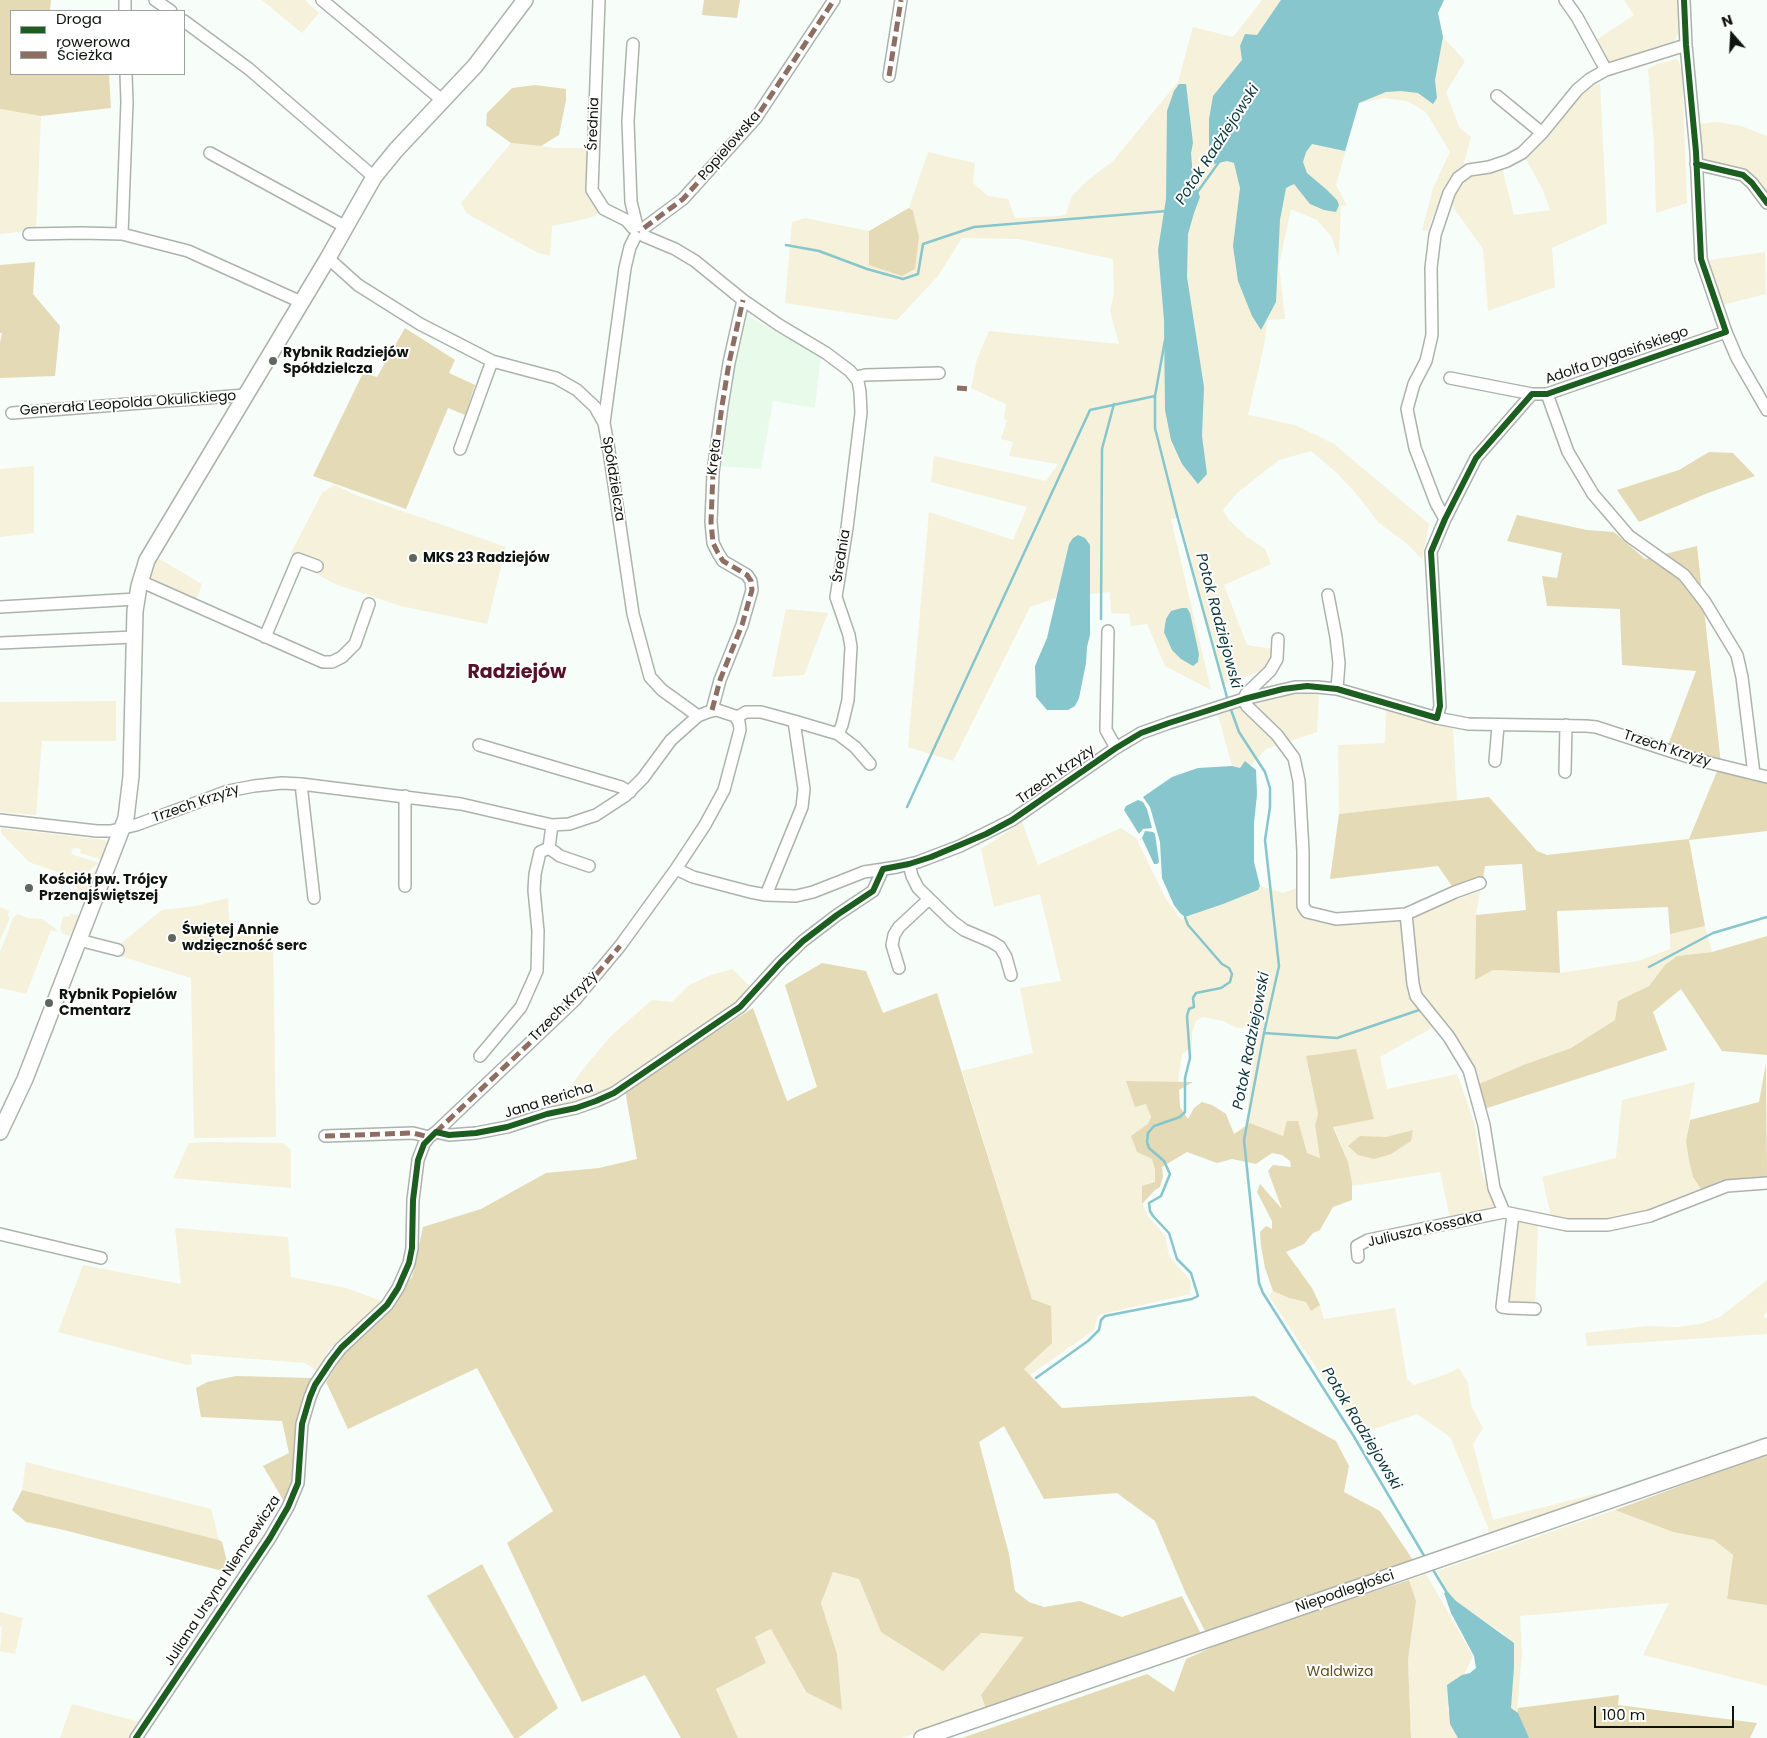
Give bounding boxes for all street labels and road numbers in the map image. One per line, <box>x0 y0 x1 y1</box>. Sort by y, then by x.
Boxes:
street label: Średnia <box>585 97 603 151</box>
street label: Popielowska <box>695 108 765 184</box>
street label: Adolfa Dygasińskiego <box>1543 324 1691 388</box>
street label: Generała Leopolda Okulickiego <box>19 388 237 420</box>
street label: Spółdzielcza <box>598 435 628 523</box>
street label: Kręta <box>704 438 726 476</box>
street label: Średnia <box>830 528 854 584</box>
street label: Trzech Krzyży <box>1621 727 1713 771</box>
street label: Trzech Krzyży <box>1014 742 1098 808</box>
street label: Trzech Krzyży <box>150 781 242 827</box>
street label: Trzech Krzyży <box>526 968 602 1046</box>
street label: Jana Rericha <box>503 1080 595 1122</box>
street label: Juliusza Kossaka <box>1366 1209 1484 1251</box>
street label: Juliana Ursyna Niemcewicza <box>162 1493 284 1669</box>
street label: Niepodległości <box>1293 1567 1397 1617</box>

